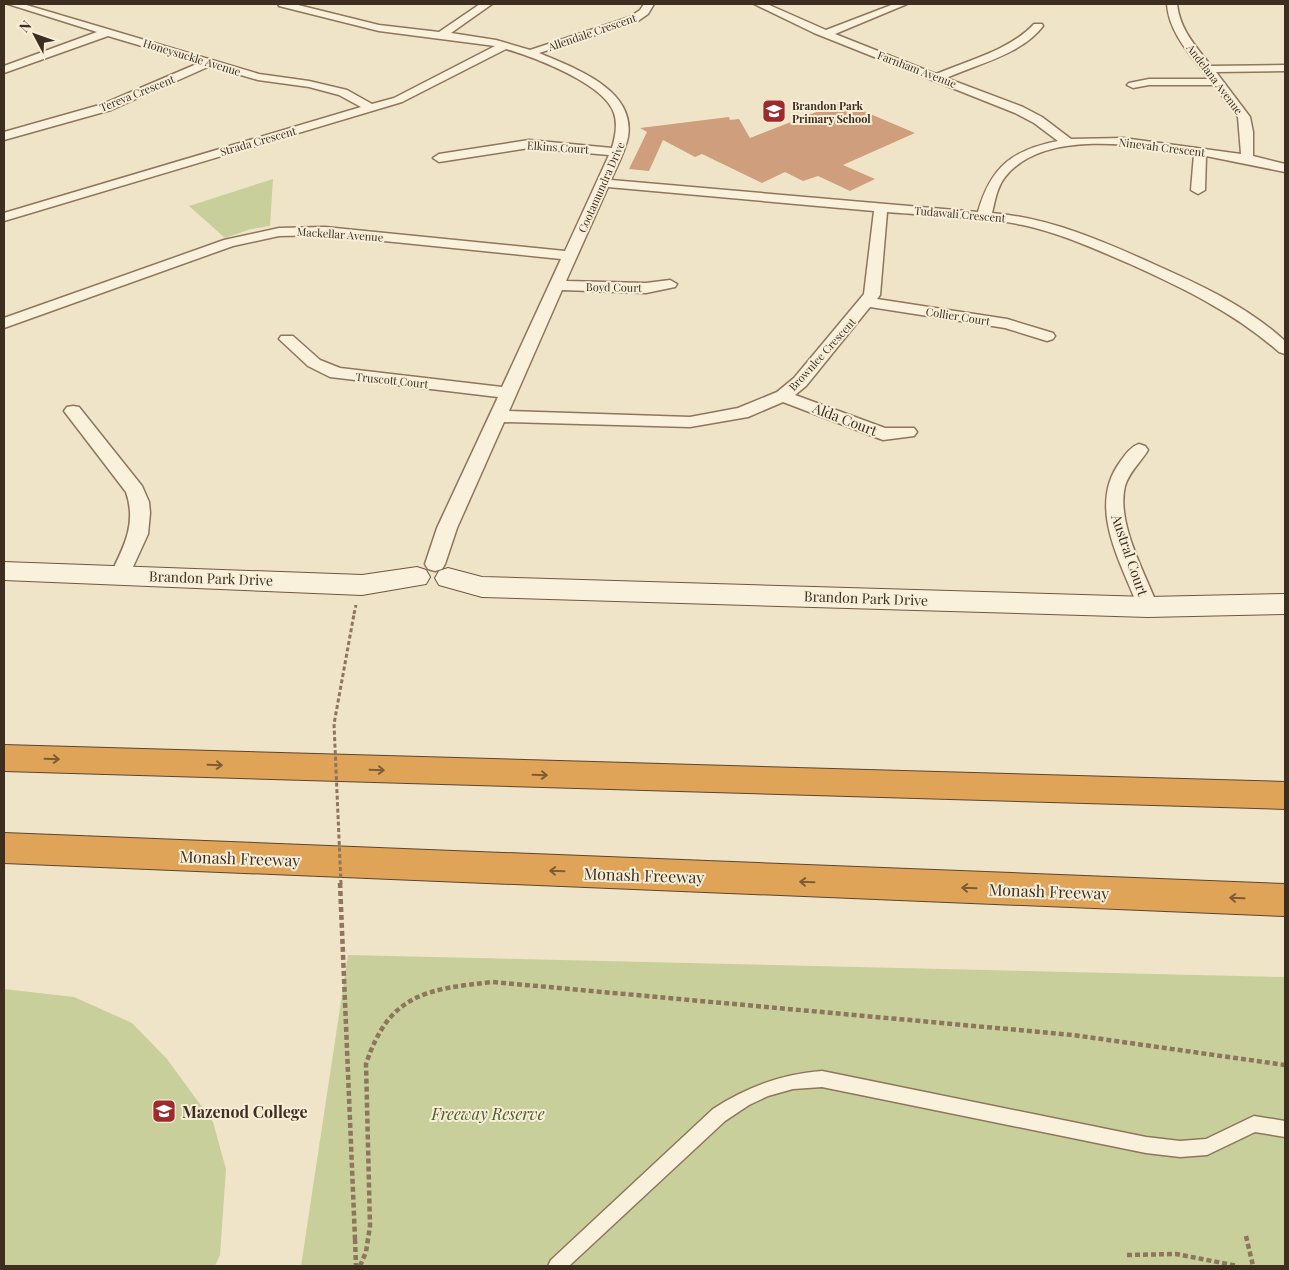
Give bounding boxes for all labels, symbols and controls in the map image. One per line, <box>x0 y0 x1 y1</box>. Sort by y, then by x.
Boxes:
north arrow <box>10 10 60 60</box>
street label: Allendale Crescent <box>545 10 638 54</box>
text: N <box>14 16 35 36</box>
street label: Honeysuckle Avenue <box>141 35 243 79</box>
street label: Andelana Avenue <box>1183 40 1247 118</box>
street label: Farnham Avenue <box>875 47 959 91</box>
street label: Tereva Crescent <box>97 71 177 115</box>
school or university icon: Brandon Park Primary School <box>761 98 787 124</box>
place label: Brandon Park Primary School <box>792 98 871 126</box>
street label: Strada Crescent <box>218 123 298 159</box>
street label: Ninevah Crescent <box>1118 134 1206 160</box>
street label: Elkins Court <box>526 137 590 157</box>
street label: Cootamundra Drive <box>574 139 628 235</box>
street label: Tudawali Crescent <box>914 203 1006 225</box>
street label: Mackellar Avenue <box>296 223 384 245</box>
street label: Boyd Court <box>586 279 642 295</box>
street label: Collier Court <box>925 304 991 328</box>
street label: Brownlee Crescent <box>785 314 859 394</box>
street label: Truscott Court <box>355 369 429 391</box>
street label: Alda Court <box>809 398 881 440</box>
street label: Austral Court <box>1107 511 1153 599</box>
street label: Brandon Park Drive <box>149 566 273 590</box>
street label: Brandon Park Drive <box>804 586 928 610</box>
one-way arrow <box>44 755 60 764</box>
one-way arrow <box>207 760 223 769</box>
one-way arrow <box>369 765 385 774</box>
one-way arrow <box>531 770 547 780</box>
street label: Monash Freeway <box>179 845 301 871</box>
street label: Monash Freeway <box>583 862 705 888</box>
one-way arrow <box>549 867 565 876</box>
one-way arrow <box>799 877 816 887</box>
street label: Monash Freeway <box>988 878 1110 904</box>
one-way arrow <box>961 884 977 893</box>
one-way arrow <box>1229 894 1245 903</box>
school or university icon: Mazenod College <box>151 1098 177 1124</box>
place label: Mazenod College <box>182 1101 308 1122</box>
park label: Freeway Reserve <box>430 1103 545 1124</box>

